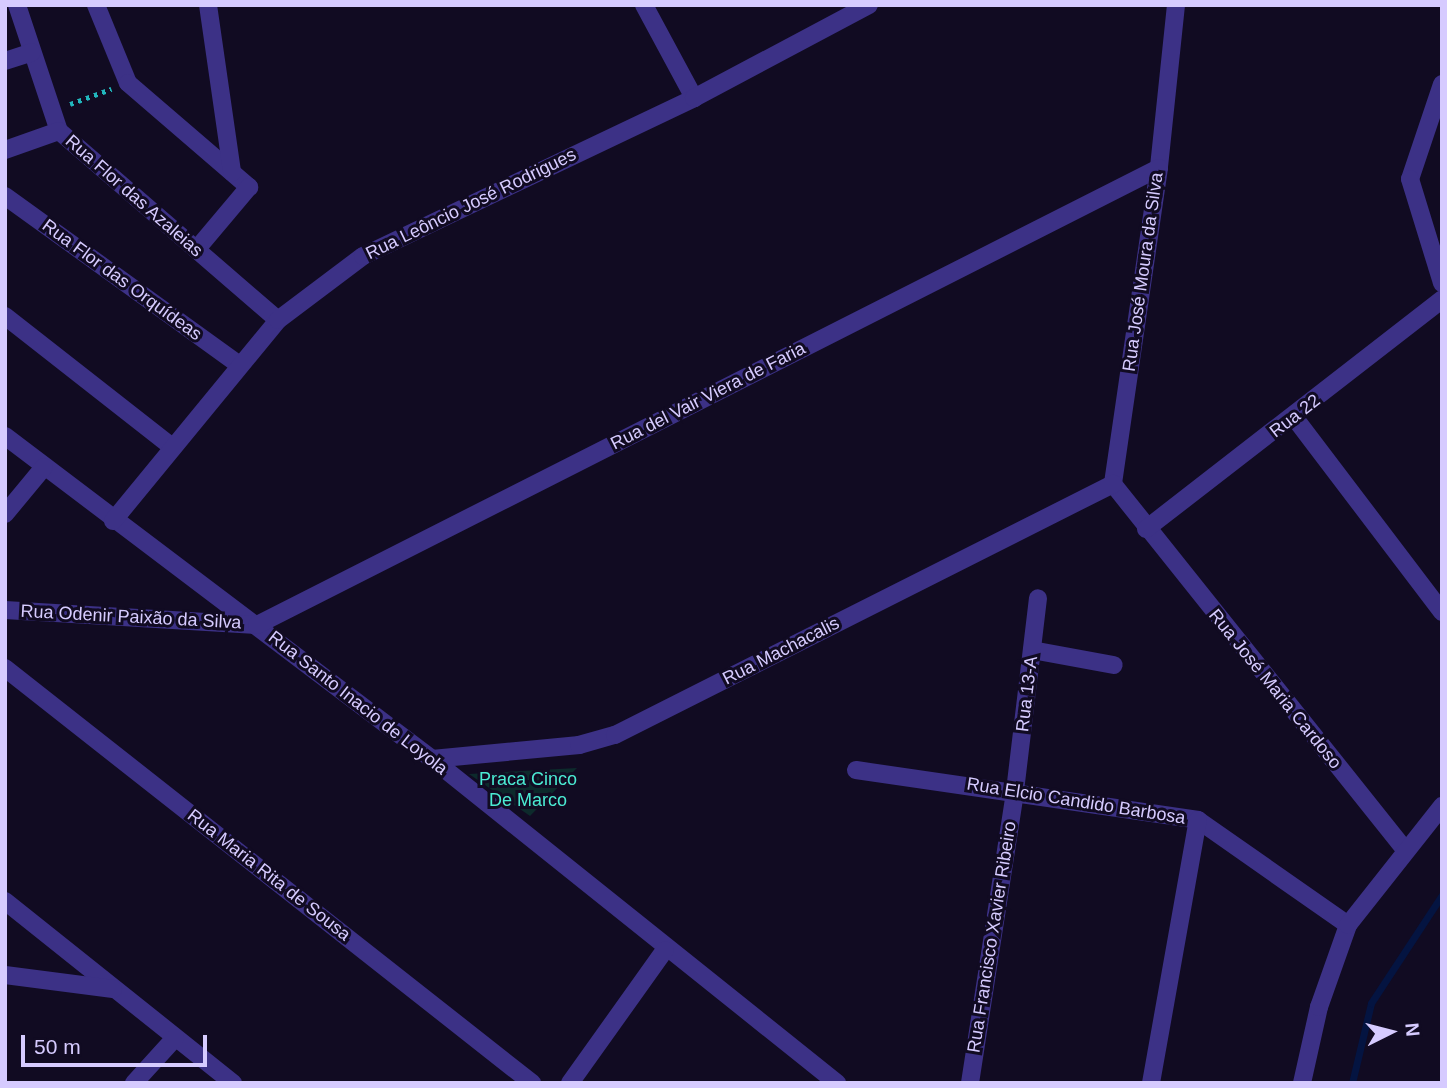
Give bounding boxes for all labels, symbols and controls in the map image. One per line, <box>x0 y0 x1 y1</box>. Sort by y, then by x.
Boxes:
street label: Rua Flor das Azaleias <box>60 130 208 262</box>
street label: Rua Leôncio José Rodrigues <box>362 144 580 264</box>
street label: Rua José Moura da Silva <box>1118 171 1168 373</box>
street label: Rua Flor das Orquídeas <box>38 215 206 345</box>
street label: Rua del Vair Viera de Faria <box>607 337 809 455</box>
street label: Rua 22 <box>1265 390 1325 442</box>
street label: Rua Odenir Paixão da Silva <box>20 600 242 634</box>
street label: Rua José Maria Cardoso <box>1204 605 1346 773</box>
street label: Rua Machacalis <box>719 612 843 690</box>
street label: Rua Santo Inacio de Loyola <box>264 626 452 780</box>
street label: Rua 13-A <box>1012 655 1042 733</box>
park label: Praca Cinco De Marco <box>479 769 577 812</box>
street label: Rua Elcio Candido Barbosa <box>965 773 1187 829</box>
street label: Rua Maria Rita de Sousa <box>183 805 355 945</box>
street label: Rua Francisco Xavier Ribeiro <box>963 820 1021 1054</box>
north arrow <box>1356 997 1426 1067</box>
scale bar <box>24 1021 210 1066</box>
text: N <box>1401 1022 1424 1038</box>
text: 50 m <box>34 1035 81 1058</box>

